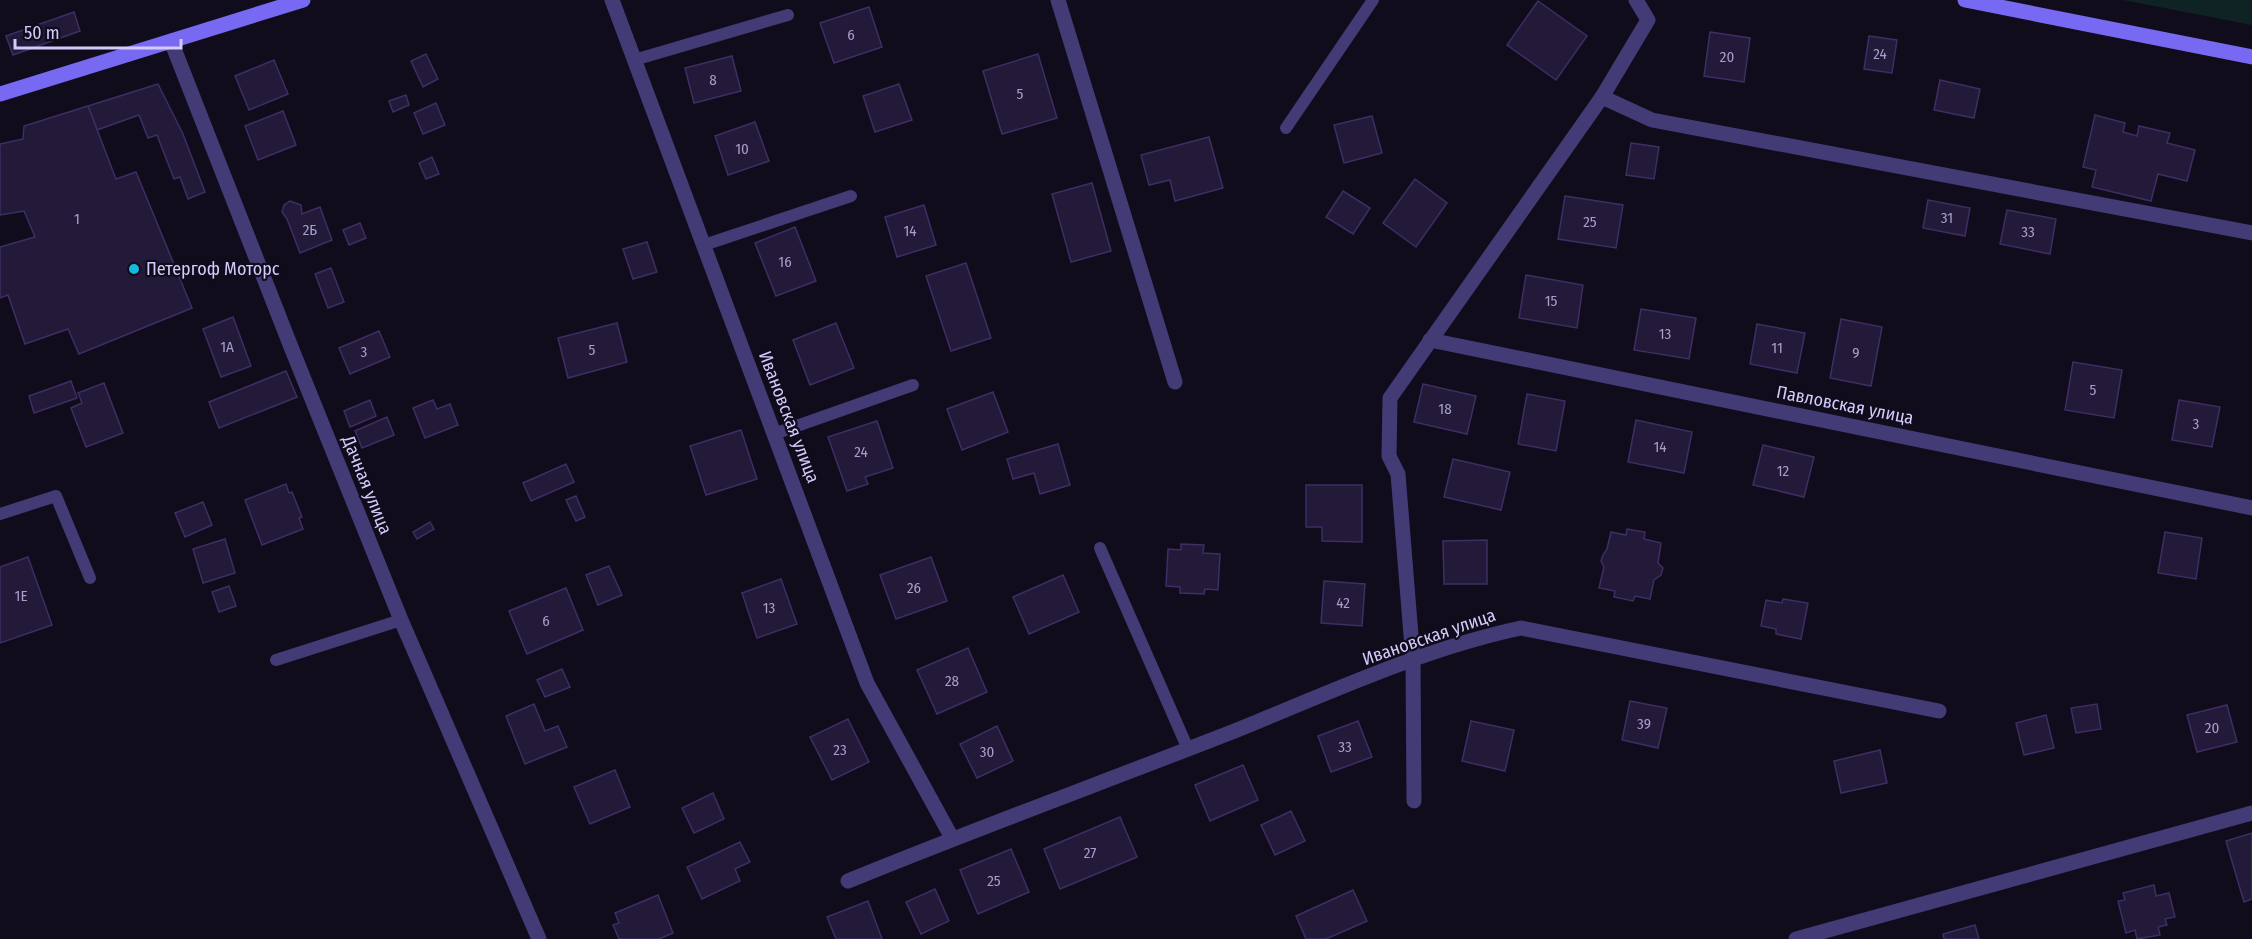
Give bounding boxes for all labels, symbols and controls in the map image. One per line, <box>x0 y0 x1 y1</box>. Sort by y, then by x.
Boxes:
scale bar <box>15 12 182 50</box>
text: 50 m <box>24 22 60 44</box>
house number: 6 <box>847 26 855 44</box>
house number: 24 <box>1873 45 1887 63</box>
house number: 20 <box>1720 48 1734 66</box>
house number: 8 <box>709 71 717 89</box>
house number: 5 <box>1017 85 1024 103</box>
house number: 10 <box>735 140 749 158</box>
house number: 31 <box>1941 209 1953 227</box>
house number: 1 <box>74 210 80 228</box>
house number: 25 <box>1583 213 1597 231</box>
house number: 2Б <box>303 221 317 239</box>
house number: 14 <box>903 222 917 240</box>
house number: 33 <box>2021 223 2035 241</box>
house number: 16 <box>778 253 792 271</box>
place label: Петергоф Моторс <box>146 258 280 280</box>
marker: Петергоф Моторс <box>127 262 141 276</box>
house number: 15 <box>1545 292 1557 310</box>
house number: 13 <box>1659 325 1672 343</box>
house number: 1А <box>220 338 234 356</box>
house number: 11 <box>1771 339 1783 357</box>
house number: 5 <box>589 341 596 359</box>
house number: 3 <box>361 343 368 361</box>
house number: 9 <box>1852 344 1860 362</box>
street label: Ивановская улица <box>754 348 824 486</box>
street label: Павловская улица <box>1775 381 1916 429</box>
house number: 5 <box>2090 381 2097 399</box>
house number: 18 <box>1438 400 1452 418</box>
house number: 3 <box>2193 415 2200 433</box>
street label: Дачная улица <box>337 432 397 538</box>
house number: 14 <box>1653 438 1667 456</box>
house number: 24 <box>854 443 868 461</box>
house number: 12 <box>1777 462 1790 480</box>
house number: 26 <box>907 579 921 597</box>
house number: 1Е <box>15 587 27 605</box>
house number: 42 <box>1336 594 1350 612</box>
house number: 13 <box>763 599 776 617</box>
street label: Ивановская улица <box>1359 604 1499 670</box>
house number: 6 <box>542 612 550 630</box>
house number: 28 <box>945 672 959 690</box>
house number: 39 <box>1637 715 1651 733</box>
house number: 20 <box>2205 719 2219 737</box>
house number: 33 <box>1338 738 1352 756</box>
house number: 23 <box>833 741 847 759</box>
house number: 30 <box>980 743 994 761</box>
house number: 27 <box>1084 844 1096 862</box>
house number: 25 <box>987 872 1001 890</box>

